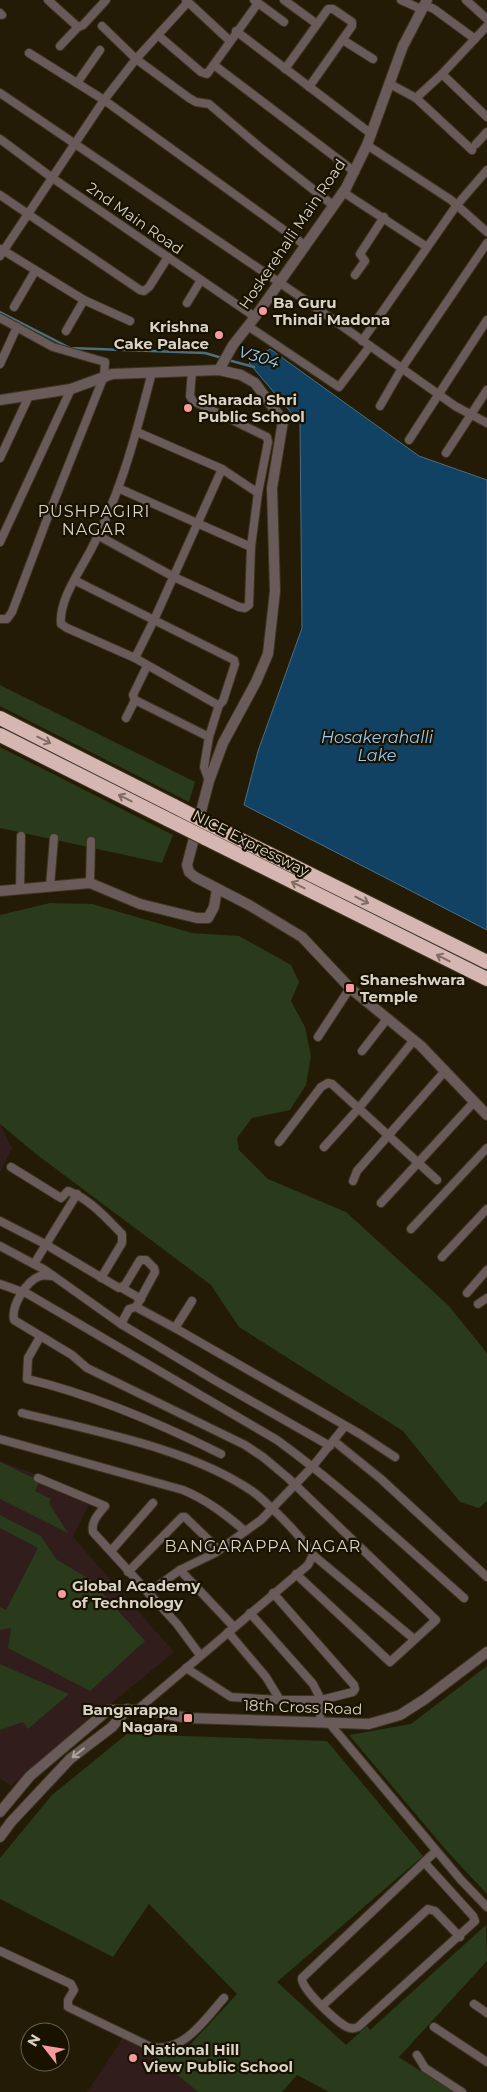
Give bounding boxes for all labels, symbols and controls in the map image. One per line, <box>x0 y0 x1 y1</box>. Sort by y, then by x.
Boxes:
street label: Hoskerehalli Main Road <box>235 155 349 313</box>
street label: 2nd Main Road <box>83 178 187 258</box>
place label: Ba Guru Thindi Madona <box>273 293 390 329</box>
marker: Ba Guru Thindi Madona <box>257 305 269 317</box>
place label: Krishna Cake Palace <box>114 317 209 353</box>
marker: Krishna Cake Palace <box>213 329 225 341</box>
water label: V304 <box>236 342 282 372</box>
place label: Sharada Shri Public School <box>198 390 305 426</box>
marker: Sharada Shri Public School <box>182 402 194 414</box>
district label: PUSHPAGIRI NAGAR <box>38 502 150 539</box>
water label: Hosakerahalli Lake <box>321 728 434 765</box>
one-way arrow <box>36 735 51 745</box>
one-way arrow <box>118 793 133 803</box>
street label: NICE Expressway <box>190 805 313 881</box>
one-way arrow <box>291 880 306 889</box>
one-way arrow <box>354 896 369 905</box>
one-way arrow <box>436 953 451 963</box>
place label: Shaneshwara Temple <box>360 970 465 1006</box>
marker: Shaneshwara Temple <box>344 982 356 994</box>
district label: BANGARAPPA NAGAR <box>165 1537 361 1556</box>
place label: Global Academy of Technology <box>72 1576 201 1612</box>
marker: Global Academy of Technology <box>56 1588 68 1600</box>
street label: 18th Cross Road <box>243 1695 363 1719</box>
place label: Bangarappa Nagara <box>82 1700 178 1736</box>
marker: Bangarappa Nagara <box>182 1712 194 1724</box>
one-way arrow <box>71 1748 85 1758</box>
north arrow <box>20 2022 70 2072</box>
text: N <box>23 2031 44 2050</box>
place label: National Hill View Public School <box>142 2040 293 2076</box>
marker: National Hill View Public School <box>127 2052 139 2064</box>

